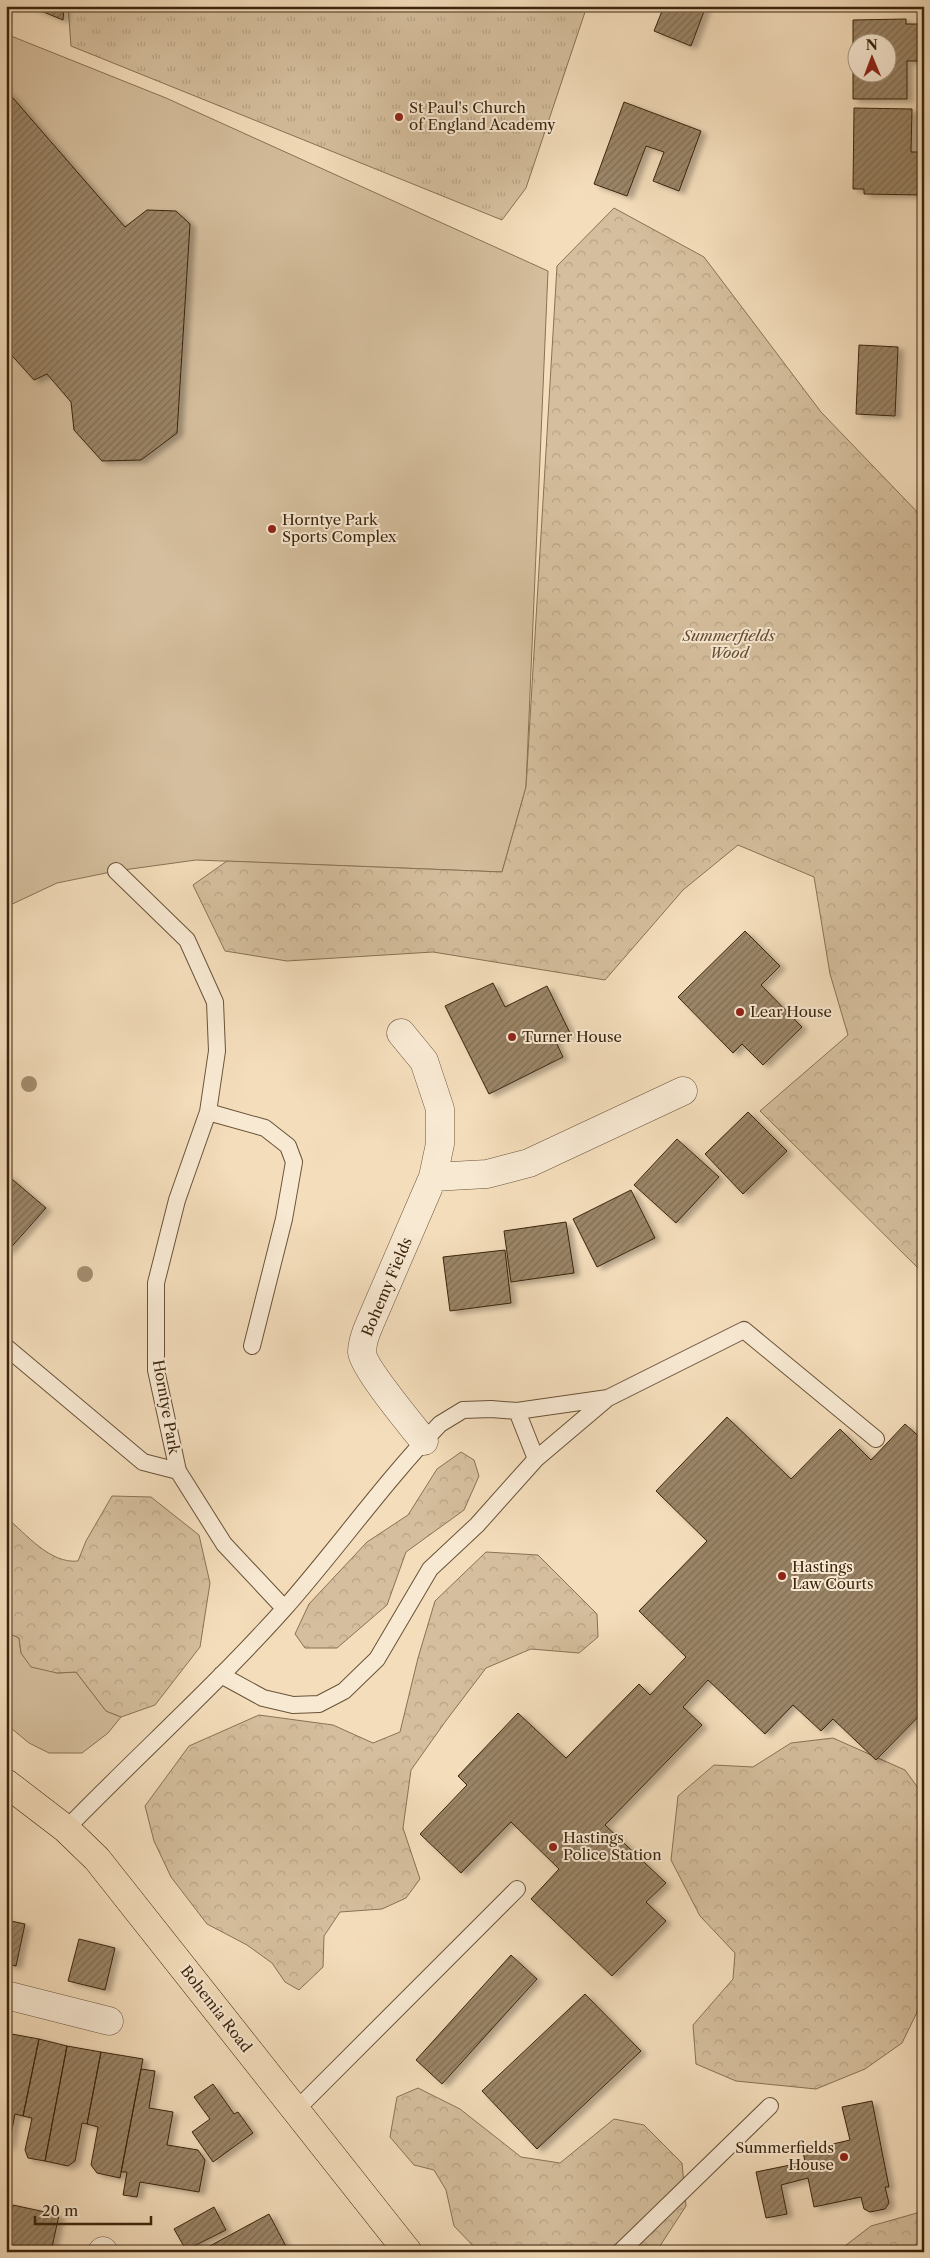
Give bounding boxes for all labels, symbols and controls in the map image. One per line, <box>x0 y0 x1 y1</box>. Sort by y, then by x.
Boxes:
north arrow <box>848 32 898 82</box>
text: N <box>866 36 878 54</box>
place label: St Paul's Church of England Academy <box>409 98 556 134</box>
marker: St Paul's Church of England Academy <box>393 111 405 123</box>
place label: Horntye Park Sports Complex <box>282 510 397 546</box>
marker: Horntye Park Sports Complex <box>266 523 278 535</box>
park label: Summerfields Wood <box>682 626 776 662</box>
place label: Lear House <box>750 1002 832 1021</box>
marker: Lear House <box>734 1006 746 1018</box>
place label: Turner House <box>522 1027 622 1046</box>
marker: Turner House <box>506 1031 518 1043</box>
street label: Bohemy Fields <box>357 1234 416 1339</box>
street label: Horntye Park <box>149 1358 184 1457</box>
place label: Hastings Law Courts <box>792 1557 873 1593</box>
marker: Hastings Law Courts <box>776 1570 788 1582</box>
place label: Hastings Police Station <box>563 1828 662 1864</box>
marker: Hastings Police Station <box>547 1841 559 1853</box>
street label: Bohemia Road <box>177 1962 256 2056</box>
place label: Summerfields House <box>735 2138 834 2174</box>
marker: Summerfields House <box>838 2151 850 2163</box>
scale bar <box>35 2193 151 2225</box>
text: 20 m <box>42 2201 78 2220</box>

